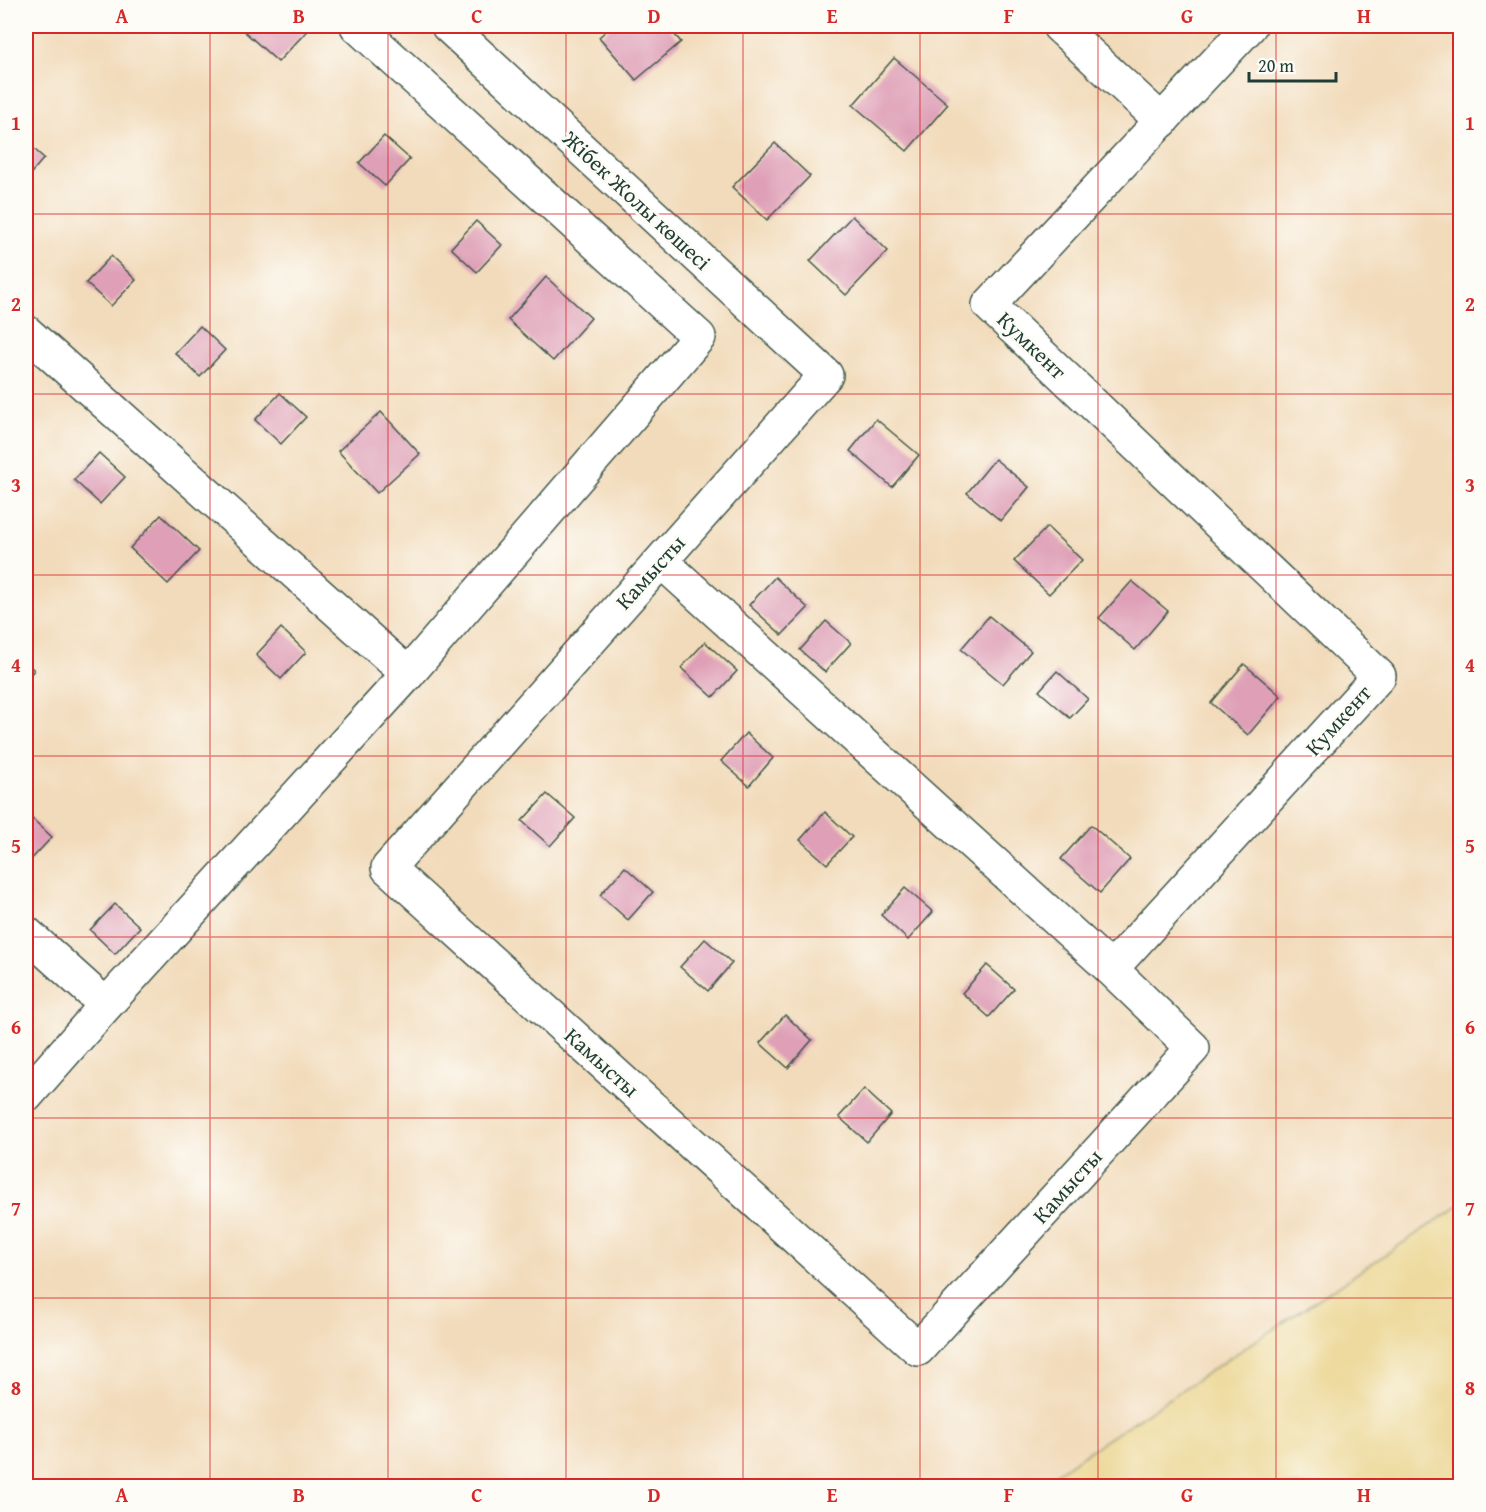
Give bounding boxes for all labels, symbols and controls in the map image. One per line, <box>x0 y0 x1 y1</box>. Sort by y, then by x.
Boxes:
text: A <box>116 1 129 30</box>
text: B <box>293 1 305 30</box>
text: C <box>471 1 483 30</box>
text: D <box>647 1 661 30</box>
text: E <box>827 1 838 30</box>
text: F <box>1004 1 1014 30</box>
text: G <box>1181 1 1193 30</box>
text: H <box>1357 1 1371 30</box>
scale bar <box>1249 45 1336 83</box>
text: 20 m <box>1258 52 1294 79</box>
text: 1 <box>11 108 21 137</box>
text: 1 <box>1465 108 1475 137</box>
street label: Жібек Жолы көшесі <box>555 122 718 277</box>
text: 2 <box>11 289 21 318</box>
text: 2 <box>1465 289 1475 318</box>
street label: Кумкент <box>990 304 1074 387</box>
text: 3 <box>11 470 21 499</box>
text: 3 <box>1465 470 1475 499</box>
street label: Камысты <box>608 528 692 616</box>
text: 4 <box>11 650 21 679</box>
text: 4 <box>1465 650 1475 679</box>
street label: Кумкент <box>1297 677 1379 763</box>
text: 5 <box>11 831 21 860</box>
text: 5 <box>1465 831 1475 860</box>
text: 6 <box>11 1012 21 1041</box>
text: 6 <box>1465 1012 1475 1041</box>
street label: Камысты <box>558 1020 646 1104</box>
street label: Камысты <box>1025 1142 1109 1230</box>
text: 7 <box>11 1193 21 1222</box>
text: 7 <box>1465 1193 1475 1222</box>
text: 8 <box>11 1373 21 1402</box>
text: 8 <box>1465 1373 1475 1402</box>
text: A <box>116 1480 129 1509</box>
text: B <box>293 1480 305 1509</box>
text: C <box>471 1480 483 1509</box>
text: D <box>647 1480 661 1509</box>
text: E <box>827 1480 838 1509</box>
text: F <box>1004 1480 1014 1509</box>
text: G <box>1181 1480 1193 1509</box>
text: H <box>1357 1480 1371 1509</box>

